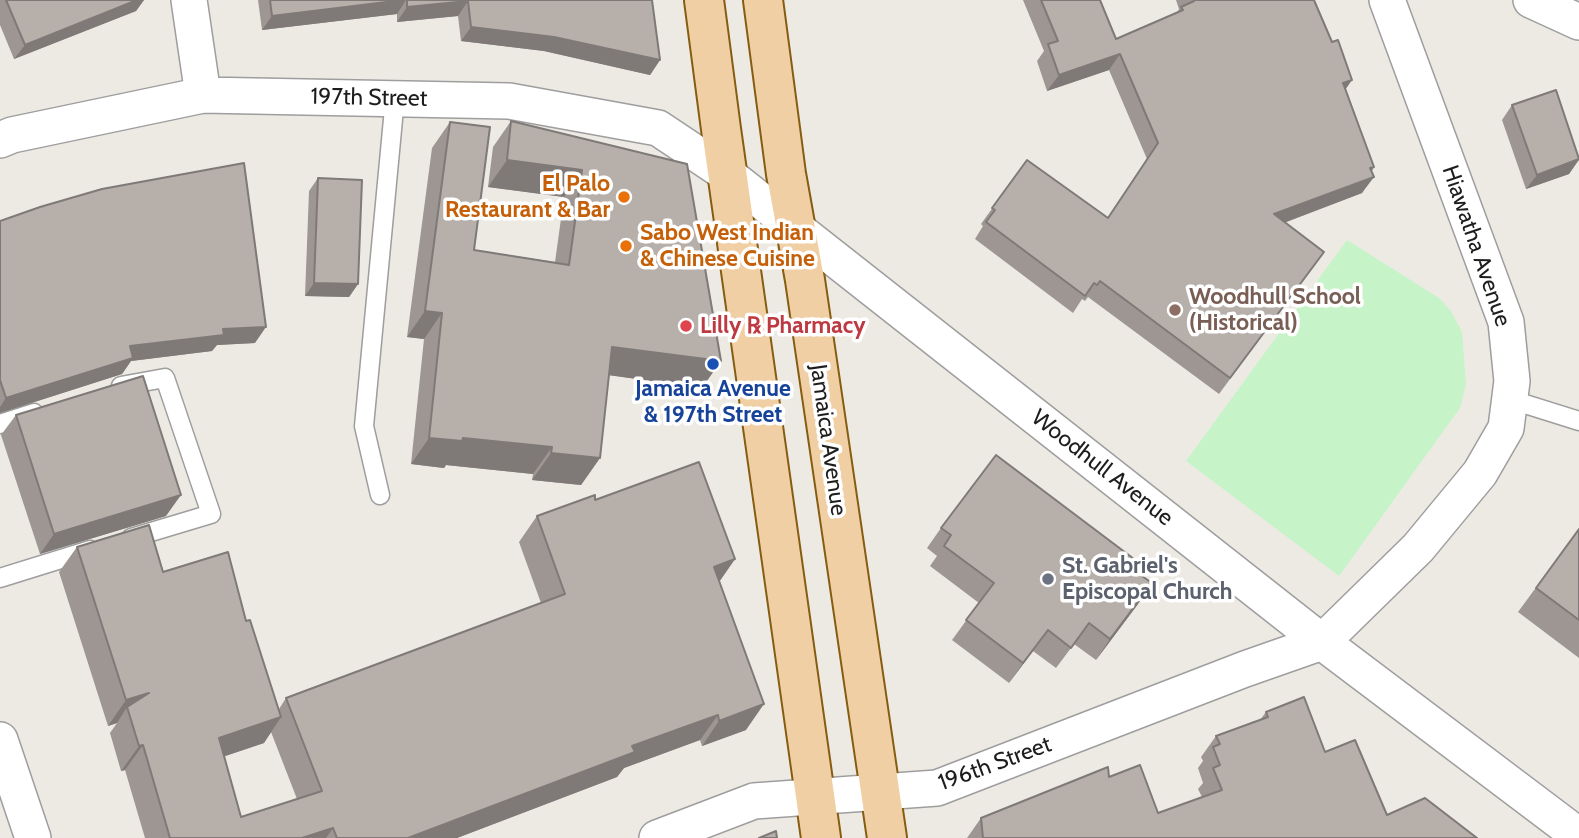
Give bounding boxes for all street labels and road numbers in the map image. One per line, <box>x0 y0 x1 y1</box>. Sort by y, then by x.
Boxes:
street label: 197th Street <box>310 83 428 113</box>
street label: Hiawatha Avenue <box>1436 162 1516 330</box>
street label: Jamaica Avenue <box>804 363 852 517</box>
street label: Woodhull Avenue <box>1026 404 1178 532</box>
street label: 196th Street <box>935 731 1055 797</box>

